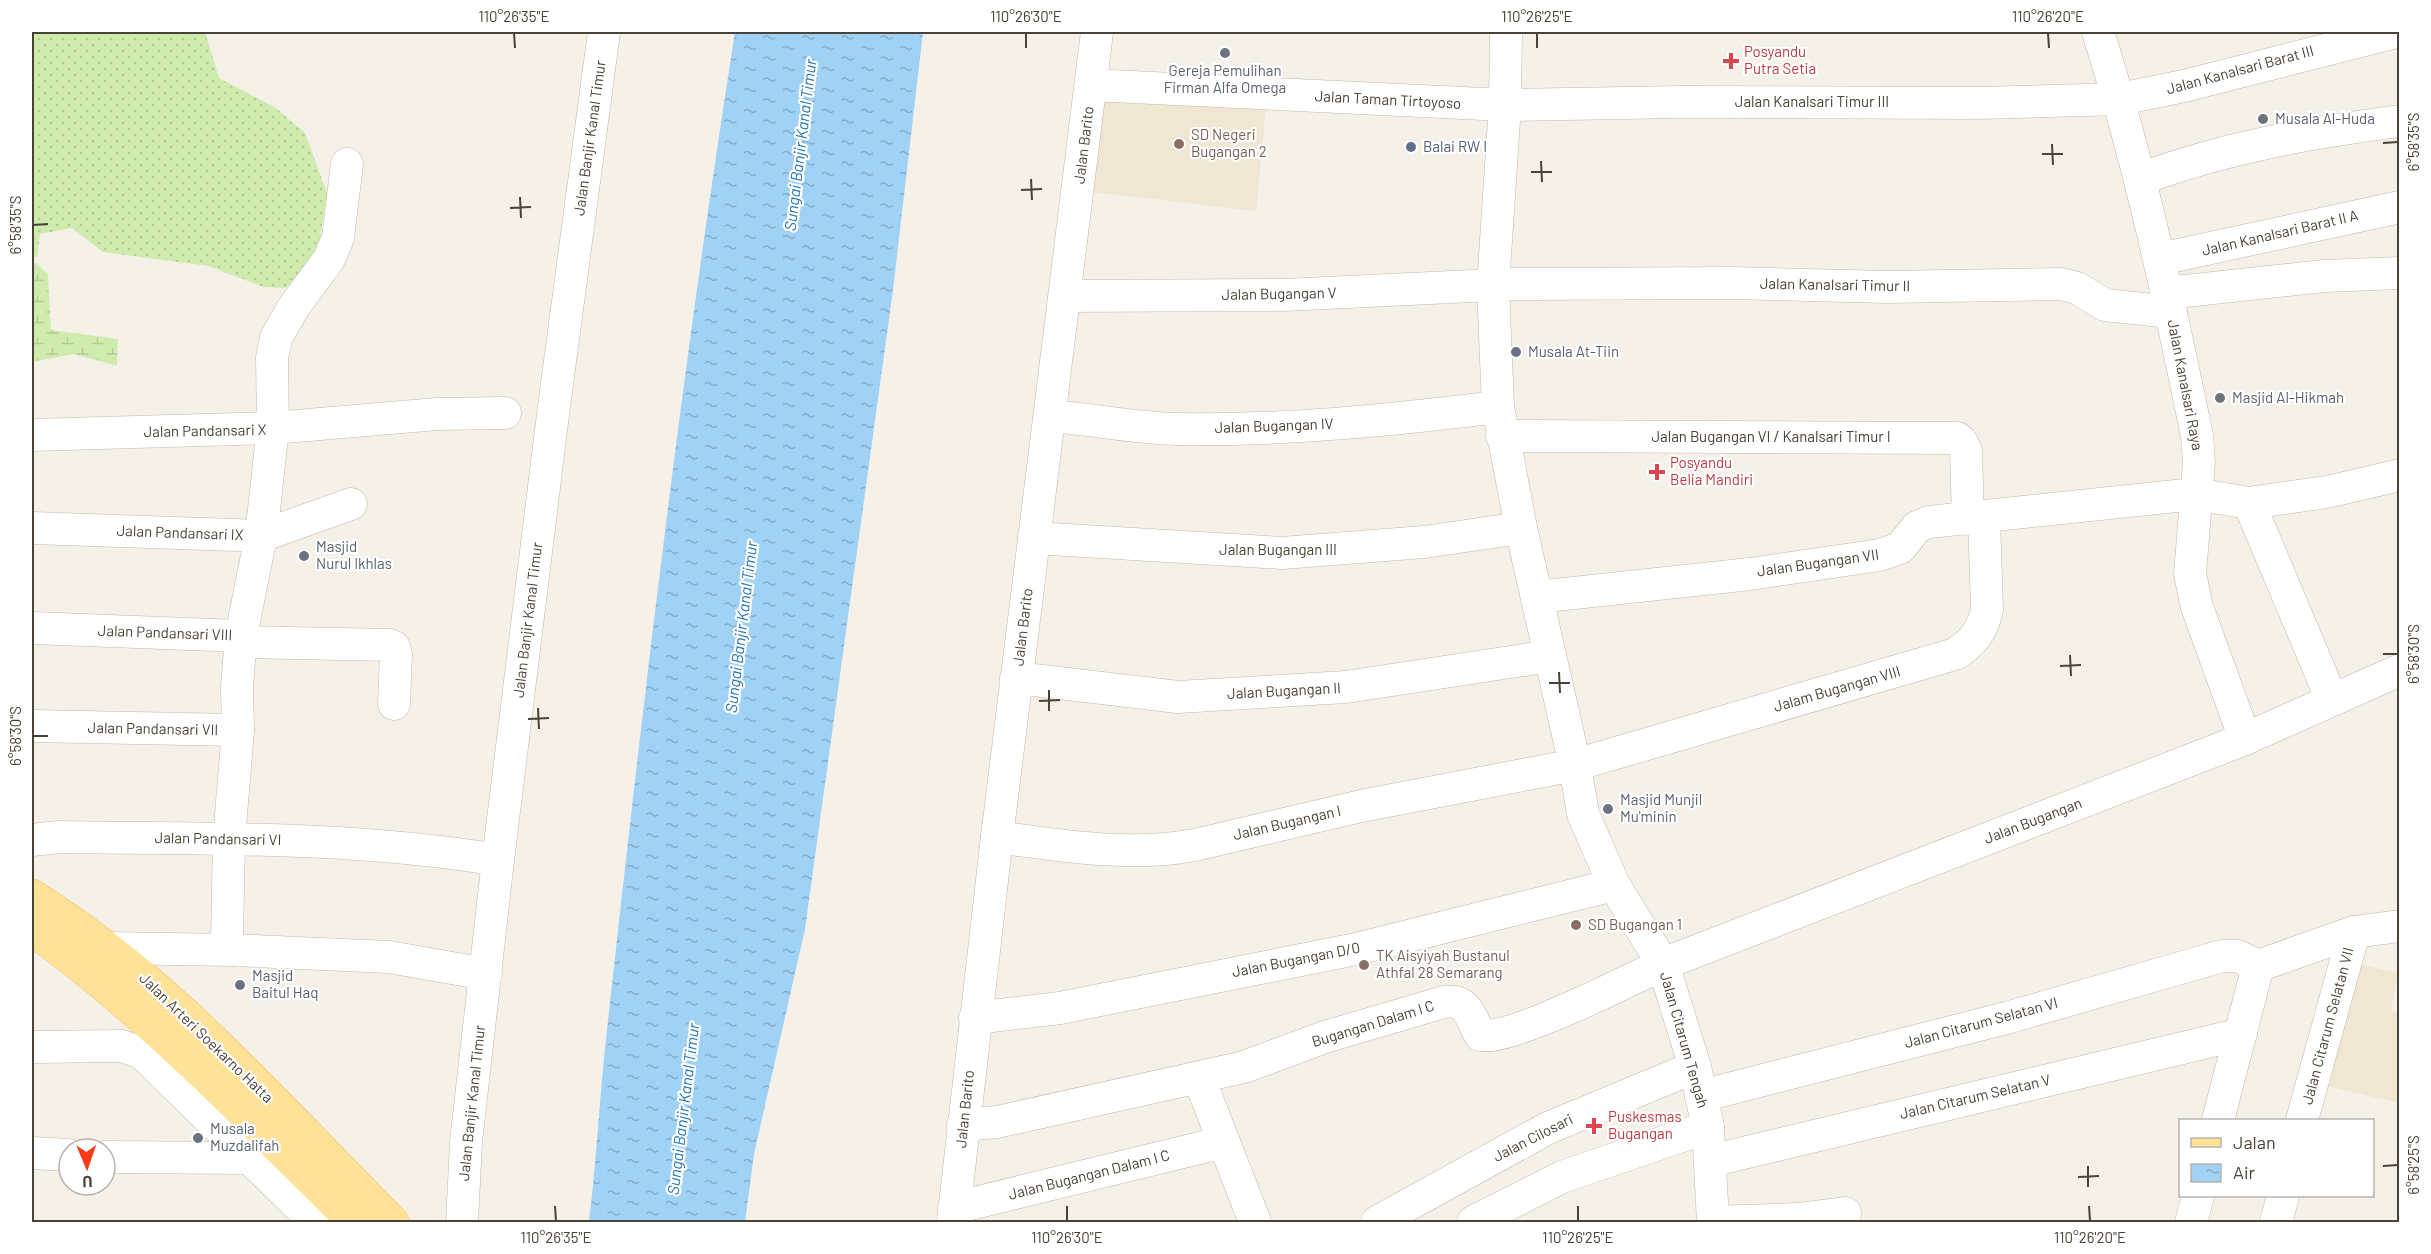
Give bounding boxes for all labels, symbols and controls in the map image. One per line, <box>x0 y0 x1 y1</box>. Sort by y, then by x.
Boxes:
text: 110°26'35"E <box>479 7 549 25</box>
text: 110°26'30"E <box>990 7 1062 25</box>
text: 110°26'25"E <box>1501 7 1573 25</box>
text: 110°26'20"E <box>2012 7 2084 25</box>
street label: Jalan Kanalsari Barat III <box>2164 41 2315 97</box>
place label: Posyandu Putra Setia <box>1744 42 1816 77</box>
marker: Gereja Pemulihan Firman Alfa Omega <box>1218 46 1232 60</box>
marker: Posyandu Putra Setia <box>1722 52 1740 70</box>
water label: Sungai Banjir Kanal Timur <box>780 57 820 232</box>
street label: Jalan Banjir Kanal Timur <box>569 59 609 217</box>
place label: Gereja Pemulihan Firman Alfa Omega <box>1164 61 1286 96</box>
street label: Jalan Taman Tirtoyoso <box>1314 86 1462 112</box>
street label: Jalan Kanalsari Timur III <box>1735 92 1889 110</box>
street label: Jalan Barito <box>1069 105 1097 185</box>
place label: Musala Al-Huda <box>2275 109 2375 127</box>
marker: Musala Al-Huda <box>2256 112 2270 126</box>
text: 6°58'35"S <box>2404 112 2422 172</box>
place label: SD Negeri Bugangan 2 <box>1191 125 1267 160</box>
marker: SD Negeri Bugangan 2 <box>1172 137 1186 151</box>
place label: Balai RW I <box>1423 137 1487 155</box>
marker: Balai RW I <box>1404 140 1418 154</box>
text: 6°58'35"S <box>6 195 24 255</box>
street label: Jalan Kanalsari Barat II A <box>2200 205 2360 259</box>
street label: Jalan Kanalsari Timur II <box>1760 274 1910 294</box>
street label: Jalan Bugangan V <box>1221 283 1337 303</box>
street label: Jalan Kanalsari Raya <box>2164 318 2207 452</box>
place label: Musala At-Tiin <box>1528 342 1619 360</box>
marker: Musala At-Tiin <box>1509 345 1523 359</box>
place label: Masjid Al-Hikmah <box>2232 388 2344 406</box>
marker: Masjid Al-Hikmah <box>2213 391 2227 405</box>
street label: Jalan Bugangan IV <box>1214 414 1334 436</box>
street label: Jalan Pandansari X <box>143 420 267 440</box>
street label: Jalan Bugangan VI / Kanalsari Timur I <box>1651 427 1891 445</box>
place label: Posyandu Belia Mandiri <box>1670 453 1753 488</box>
marker: Posyandu Belia Mandiri <box>1648 463 1666 481</box>
street label: Jalan Pandansari IX <box>116 521 244 543</box>
place label: Masjid Nurul Ikhlas <box>316 537 392 572</box>
water label: Sungai Banjir Kanal Timur <box>721 539 761 714</box>
street label: Jalan Bugangan III <box>1219 540 1337 558</box>
street label: Jalan Banjir Kanal Timur <box>509 541 546 699</box>
street label: Jalan Bugangan VII <box>1756 545 1880 579</box>
marker: Masjid Nurul Ikhlas <box>297 549 311 563</box>
street label: Jalan Barito <box>1008 587 1036 667</box>
street label: Jalan Pandansari VIII <box>97 621 233 643</box>
text: 6°58'30"S <box>2404 624 2422 684</box>
street label: Jalam Bugangan VIII <box>1771 661 1902 715</box>
street label: Jalan Bugangan II <box>1227 678 1341 702</box>
text: 6°58'30"S <box>6 706 24 766</box>
street label: Jalan Pandansari VII <box>88 718 219 738</box>
place label: Masjid Munjil Mu'minin <box>1620 790 1702 825</box>
street label: Jalan Bugangan <box>1981 793 2084 847</box>
street label: Jalan Bugangan I <box>1231 801 1342 843</box>
marker: Masjid Munjil Mu'minin <box>1601 802 1615 816</box>
street label: Jalan Pandansari VI <box>154 828 282 848</box>
place label: SD Bugangan 1 <box>1588 915 1682 933</box>
marker: SD Bugangan 1 <box>1569 918 1583 932</box>
street label: Jalan Bugangan D/0 <box>1230 938 1361 980</box>
street label: Jalan Citarum Selatan VII <box>2297 945 2357 1106</box>
place label: TK Aisyiyah Bustanul Athfal 28 Semarang <box>1376 946 1510 981</box>
marker: TK Aisyiyah Bustanul Athfal 28 Semarang <box>1357 958 1371 972</box>
place label: Masjid Baitul Haq <box>252 966 319 1001</box>
street label: Jalan Arteri Soekarno Hatta <box>136 968 277 1106</box>
street label: Jalan Citarum Tengah <box>1657 970 1713 1110</box>
marker: Masjid Baitul Haq <box>233 978 247 992</box>
street label: Jalan Citarum Selatan VI <box>1902 993 2059 1051</box>
street label: Bugangan Dalam I C <box>1309 996 1436 1050</box>
water label: Sungai Banjir Kanal Timur <box>663 1021 703 1196</box>
street label: Jalan Banjir Kanal Timur <box>454 1024 488 1182</box>
street label: Jalan Barito <box>951 1069 977 1149</box>
street label: Jalan Citarum Selatan V <box>1898 1070 2052 1122</box>
place label: Puskesmas Bugangan <box>1608 1107 1682 1142</box>
street label: Jalan Cilosari <box>1490 1109 1576 1165</box>
marker: Puskesmas Bugangan <box>1585 1117 1603 1135</box>
place label: Musala Muzdalifah <box>210 1119 279 1154</box>
legend <box>2179 1119 2374 1197</box>
marker: Musala Muzdalifah <box>191 1131 205 1145</box>
text: Jalan <box>2233 1131 2276 1153</box>
text: 6°58'25"S <box>2404 1135 2422 1195</box>
north arrow <box>57 1137 117 1197</box>
street label: Jalan Bugangan Dalam I C <box>1006 1145 1171 1203</box>
text: Air <box>2233 1161 2256 1183</box>
text: U <box>82 1173 93 1192</box>
text: 110°26'35"E <box>521 1228 591 1246</box>
text: 110°26'30"E <box>1031 1228 1103 1246</box>
text: 110°26'25"E <box>1542 1228 1614 1246</box>
text: 110°26'20"E <box>2054 1228 2126 1246</box>

